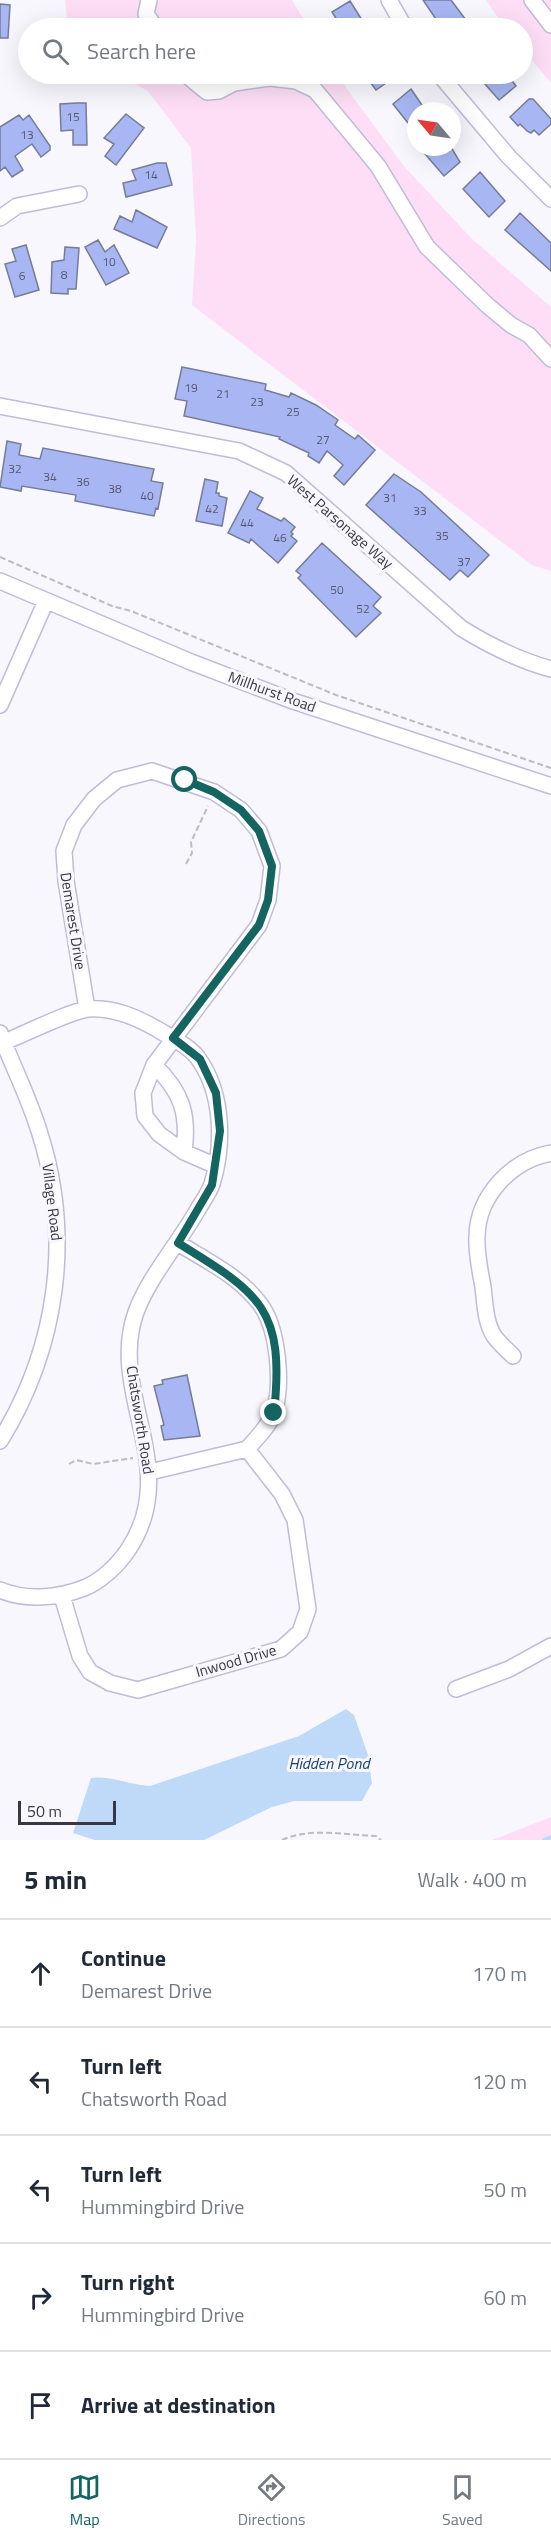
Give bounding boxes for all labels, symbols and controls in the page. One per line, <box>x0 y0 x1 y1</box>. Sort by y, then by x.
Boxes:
search box <box>18 18 533 84</box>
text: Search here <box>87 34 196 68</box>
icon: search <box>39 35 72 68</box>
north arrow <box>407 102 461 156</box>
house number: 15 <box>66 107 80 126</box>
house number: 13 <box>20 125 34 144</box>
house number: 14 <box>144 165 158 184</box>
house number: 10 <box>102 252 116 271</box>
house number: 8 <box>61 265 68 284</box>
house number: 6 <box>19 266 26 285</box>
house number: 19 <box>184 378 198 397</box>
house number: 21 <box>216 384 230 403</box>
house number: 23 <box>250 392 264 411</box>
house number: 25 <box>286 402 300 421</box>
house number: 27 <box>316 430 330 449</box>
house number: 32 <box>8 459 22 478</box>
house number: 34 <box>43 467 57 486</box>
street label: West Parsonage Way <box>282 469 399 574</box>
house number: 36 <box>76 472 90 491</box>
house number: 38 <box>108 479 122 498</box>
house number: 40 <box>140 486 154 505</box>
house number: 31 <box>383 488 397 507</box>
house number: 42 <box>205 499 219 518</box>
house number: 33 <box>413 501 427 520</box>
house number: 44 <box>240 513 254 532</box>
house number: 35 <box>435 526 449 545</box>
house number: 46 <box>273 528 287 547</box>
house number: 37 <box>457 552 471 571</box>
house number: 50 <box>330 580 344 599</box>
house number: 52 <box>356 599 370 618</box>
street label: Millhurst Road <box>225 665 319 718</box>
route start <box>171 766 197 792</box>
street label: Demarest Drive <box>54 871 93 971</box>
street label: Village Road <box>36 1162 69 1242</box>
street label: Chatsworth Road <box>121 1364 160 1476</box>
route end <box>260 1399 286 1425</box>
street label: Inwood Drive <box>193 1638 279 1683</box>
water label: Hidden Pond <box>289 1751 371 1775</box>
scale bar <box>18 1798 116 1826</box>
text: 50 m <box>27 1799 62 1823</box>
text: 5 min <box>24 1860 87 1899</box>
text: Walk · 400 m <box>418 1864 527 1895</box>
text: Continue <box>81 1941 166 1975</box>
icon: ahead <box>24 1957 57 1990</box>
text: 170 m <box>472 1958 527 1989</box>
text: Demarest Drive <box>81 1975 212 2006</box>
text: Turn left <box>81 2049 162 2083</box>
icon: left <box>24 2065 57 2098</box>
text: 120 m <box>472 2066 527 2097</box>
text: Chatsworth Road <box>81 2083 227 2114</box>
text: Turn left <box>81 2157 162 2191</box>
icon: left <box>24 2173 57 2206</box>
text: 50 m <box>483 2174 527 2205</box>
text: Hummingbird Drive <box>81 2191 244 2222</box>
text: Turn right <box>81 2265 175 2299</box>
icon: right <box>24 2281 57 2314</box>
text: 60 m <box>483 2282 527 2313</box>
text: Hummingbird Drive <box>81 2299 244 2330</box>
text: Arrive at destination <box>81 2388 276 2422</box>
icon: arrive <box>24 2389 57 2422</box>
tab: Map <box>68 2471 101 2531</box>
tab: Directions <box>238 2471 306 2531</box>
tab: Saved <box>442 2471 483 2531</box>

